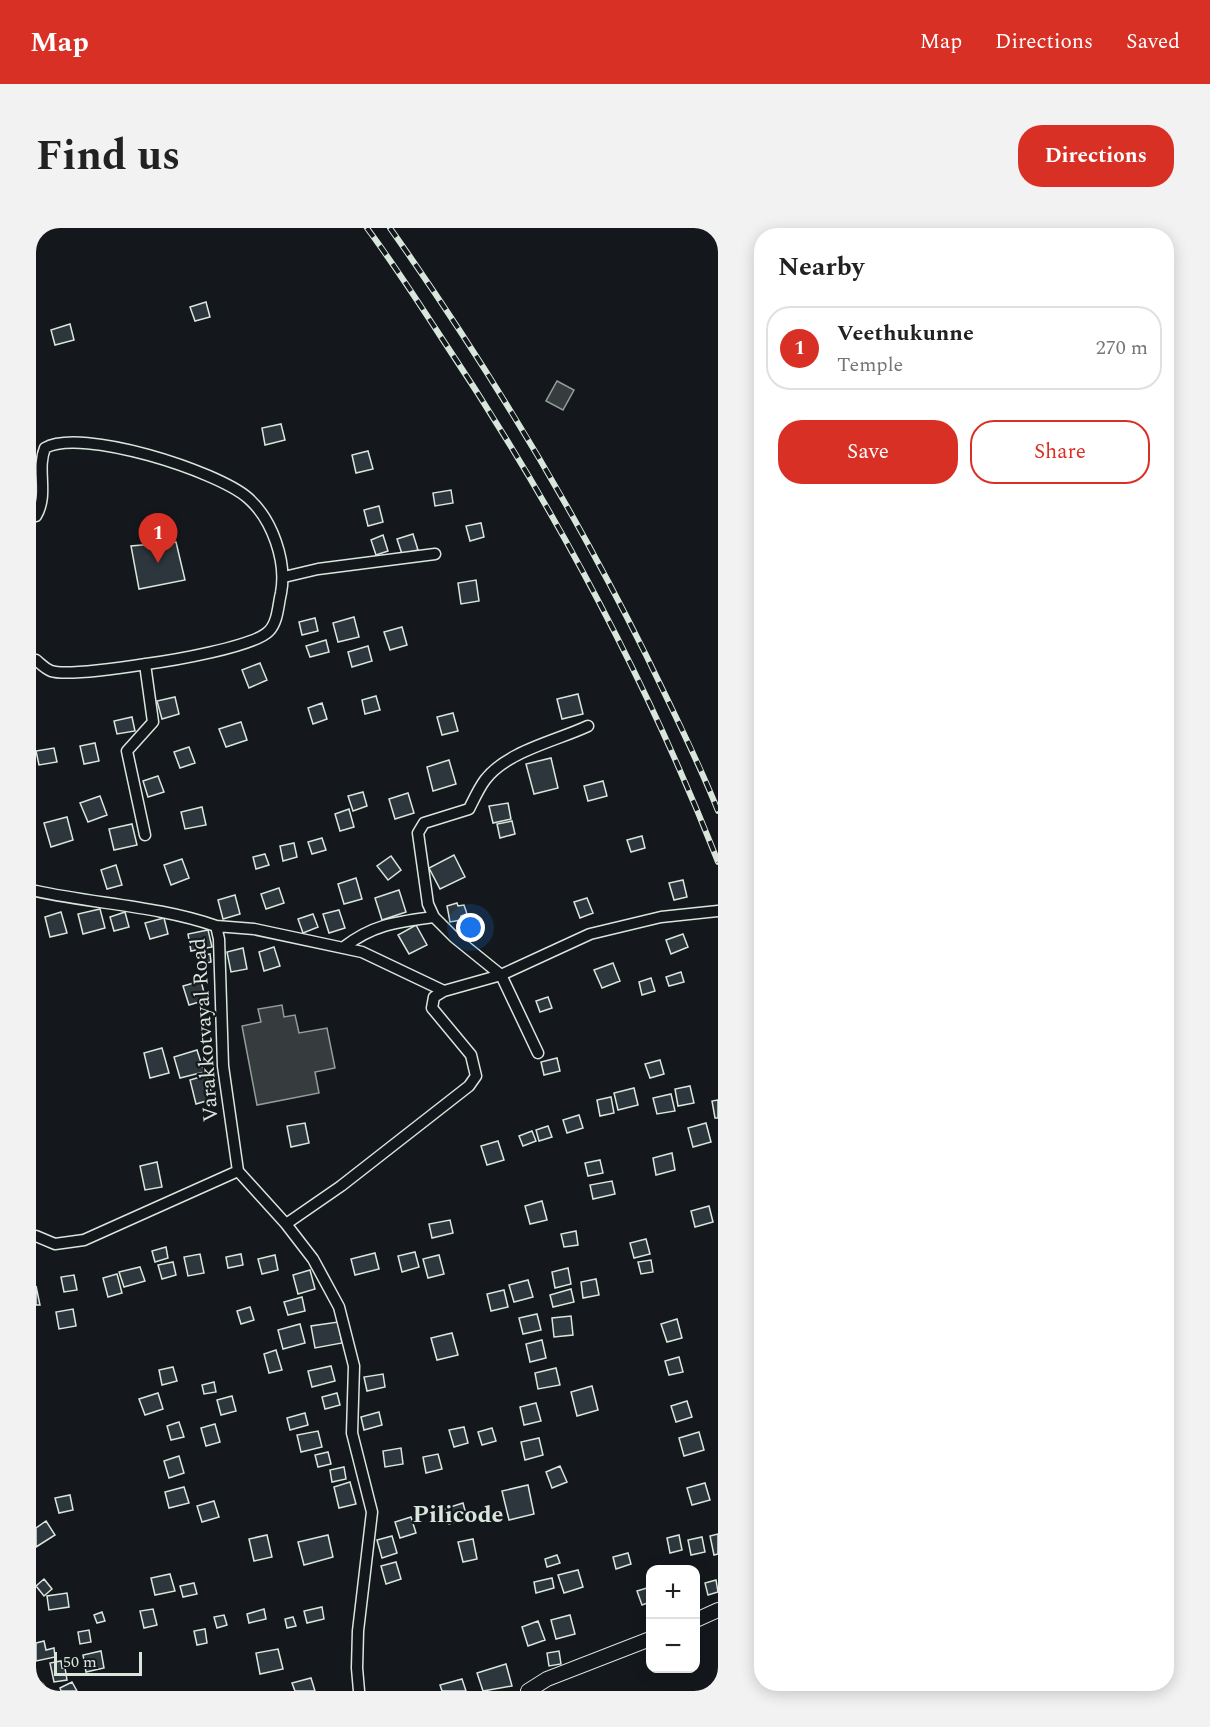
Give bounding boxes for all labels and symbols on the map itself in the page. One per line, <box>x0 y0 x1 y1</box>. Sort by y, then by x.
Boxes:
pin: 1 <box>138 514 178 563</box>
your location <box>456 913 485 942</box>
street label: Varakkotvayal Road <box>183 937 227 1123</box>
district label: Pilicode <box>412 1497 504 1533</box>
scale bar <box>54 1649 142 1676</box>

